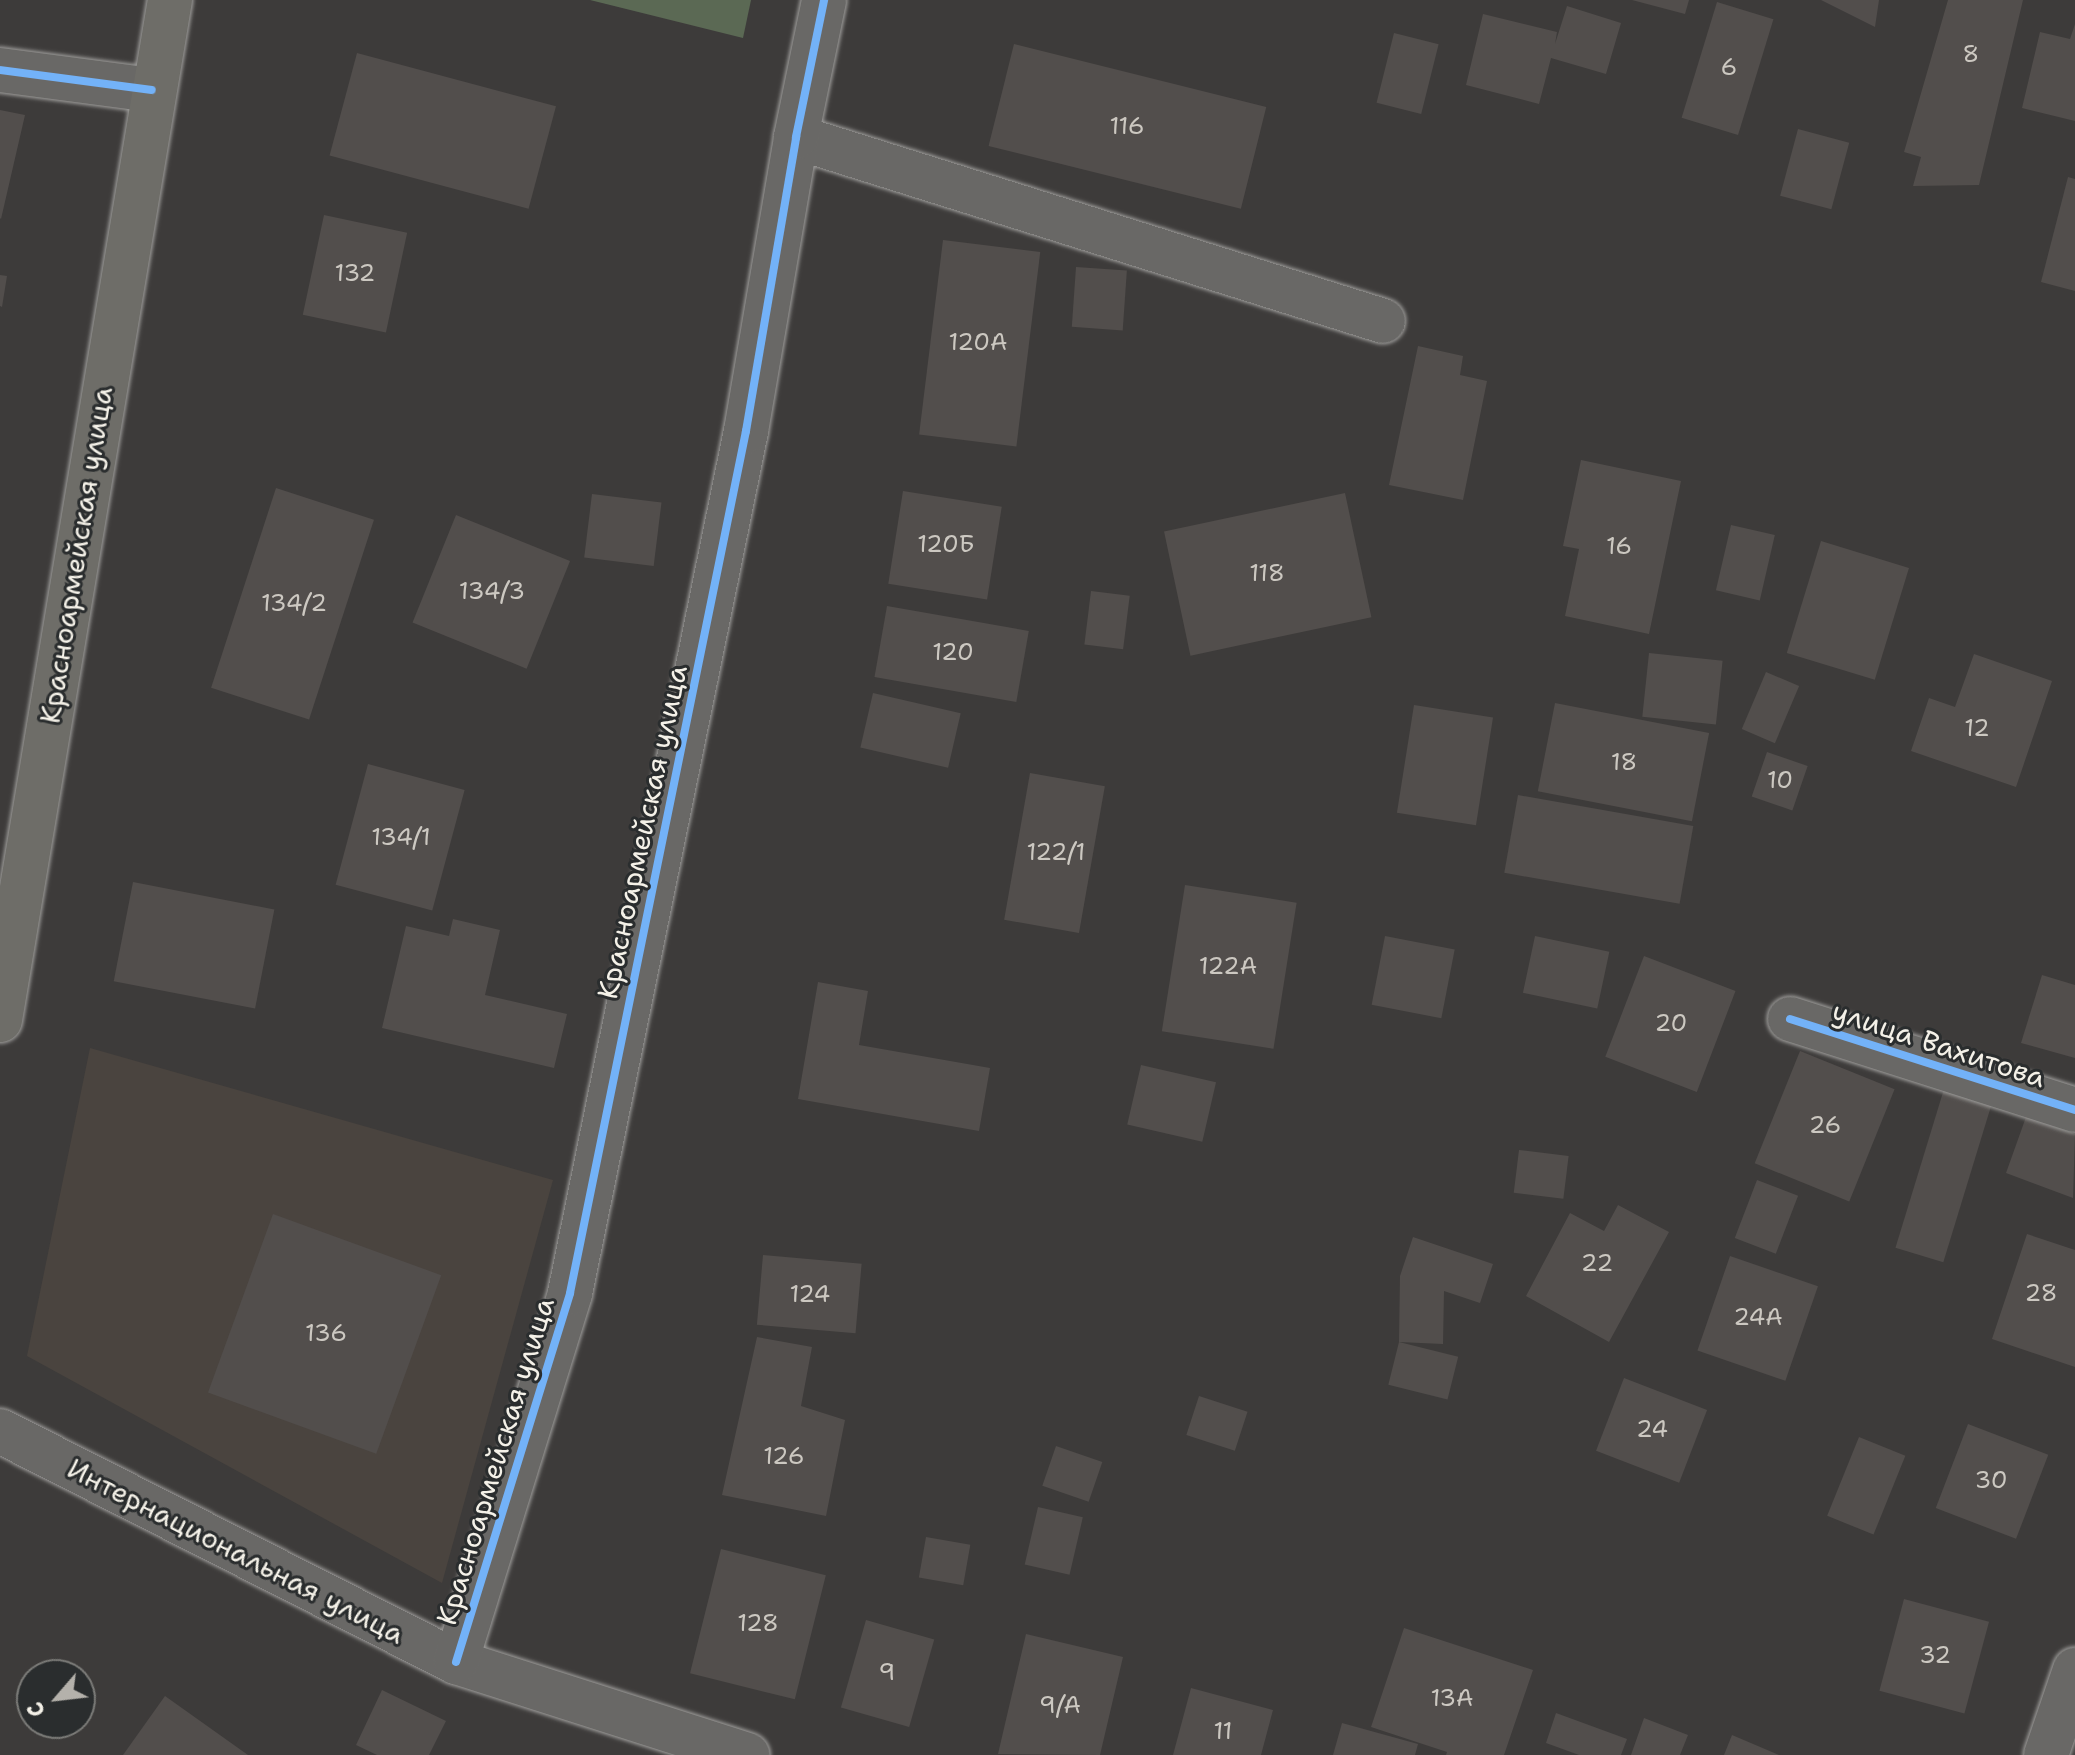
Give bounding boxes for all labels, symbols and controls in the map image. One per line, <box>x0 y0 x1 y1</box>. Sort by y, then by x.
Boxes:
house number: 8 <box>1963 41 1979 69</box>
house number: 6 <box>1721 54 1737 82</box>
house number: 116 <box>1109 113 1145 141</box>
house number: 132 <box>335 260 375 288</box>
house number: 120А <box>948 329 1008 357</box>
street label: Красноармейская улица <box>33 384 119 726</box>
house number: 120Б <box>917 531 975 559</box>
house number: 16 <box>1606 533 1632 561</box>
house number: 118 <box>1249 560 1285 588</box>
house number: 134/3 <box>459 578 525 606</box>
house number: 134/2 <box>261 590 327 618</box>
house number: 120 <box>932 639 974 667</box>
street label: Красноармейская улица <box>590 662 694 1002</box>
house number: 12 <box>1964 715 1990 743</box>
house number: 18 <box>1611 749 1637 777</box>
house number: 10 <box>1767 767 1793 795</box>
house number: 134/1 <box>371 824 431 852</box>
house number: 122/1 <box>1026 839 1086 867</box>
house number: 122А <box>1199 953 1257 981</box>
street label: улица Вахитова <box>1828 994 2050 1094</box>
house number: 20 <box>1655 1010 1687 1038</box>
house number: 26 <box>1809 1112 1841 1140</box>
house number: 22 <box>1581 1250 1613 1278</box>
house number: 28 <box>2025 1280 2057 1308</box>
house number: 124 <box>790 1281 830 1309</box>
street label: Красноармейская улица <box>429 1293 561 1629</box>
house number: 24А <box>1733 1304 1783 1332</box>
house number: 136 <box>305 1320 347 1348</box>
house number: 24 <box>1636 1416 1668 1444</box>
house number: 126 <box>763 1443 805 1471</box>
street label: Интернациональная улица <box>62 1451 410 1651</box>
house number: 30 <box>1974 1467 2008 1495</box>
house number: 128 <box>737 1610 779 1638</box>
house number: 32 <box>1919 1642 1951 1670</box>
north arrow <box>16 1659 96 1739</box>
house number: 9 <box>879 1659 895 1687</box>
house number: 13А <box>1430 1685 1474 1713</box>
house number: 9/А <box>1039 1692 1081 1720</box>
text: С <box>20 1697 52 1722</box>
house number: 11 <box>1213 1718 1233 1746</box>

